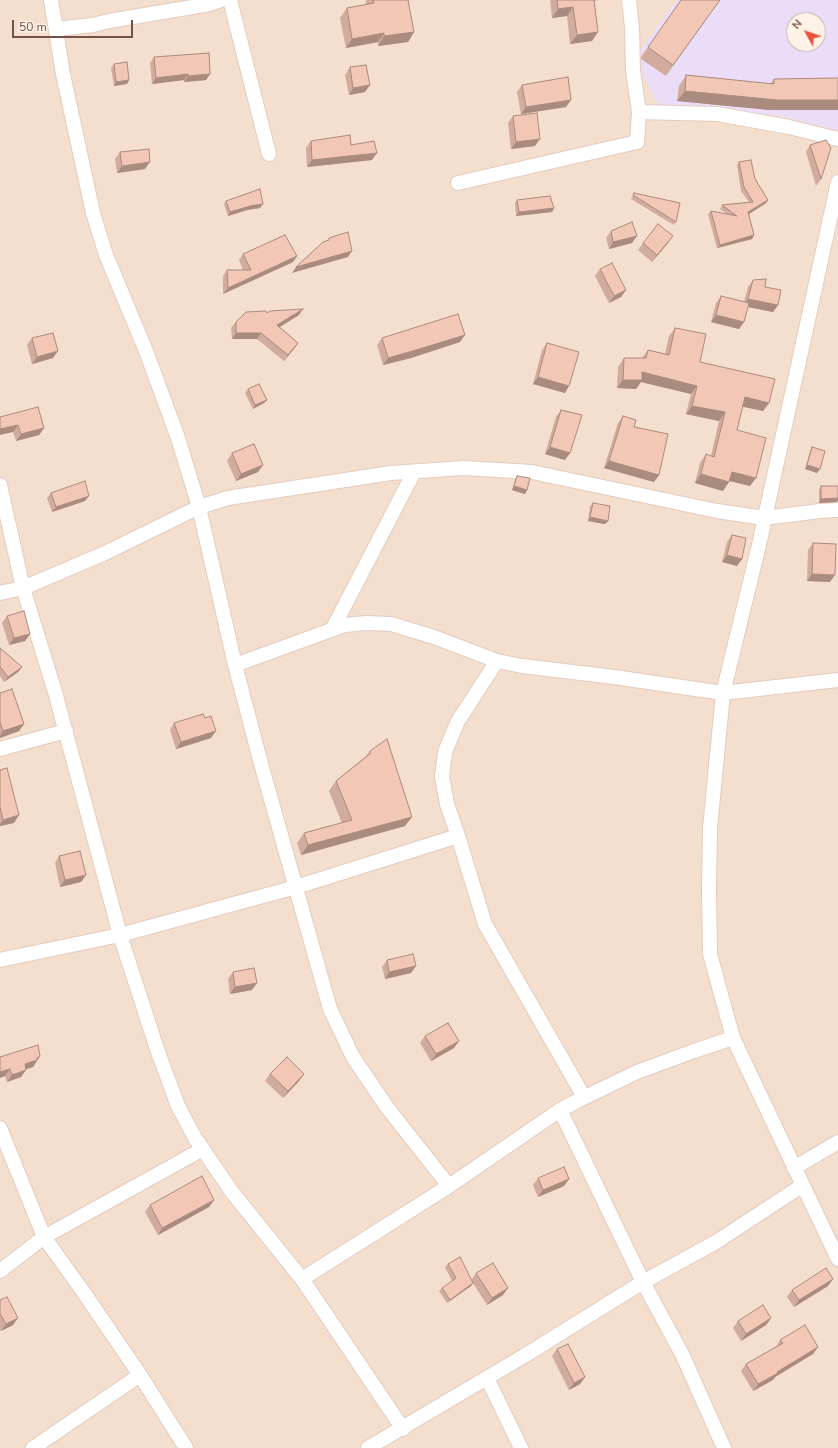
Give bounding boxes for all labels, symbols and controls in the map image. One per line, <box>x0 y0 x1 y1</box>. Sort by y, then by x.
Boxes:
scale bar <box>14 12 135 38</box>
north arrow <box>786 12 826 52</box>
text: N <box>789 17 806 33</box>
text: 50 m <box>19 19 47 35</box>

